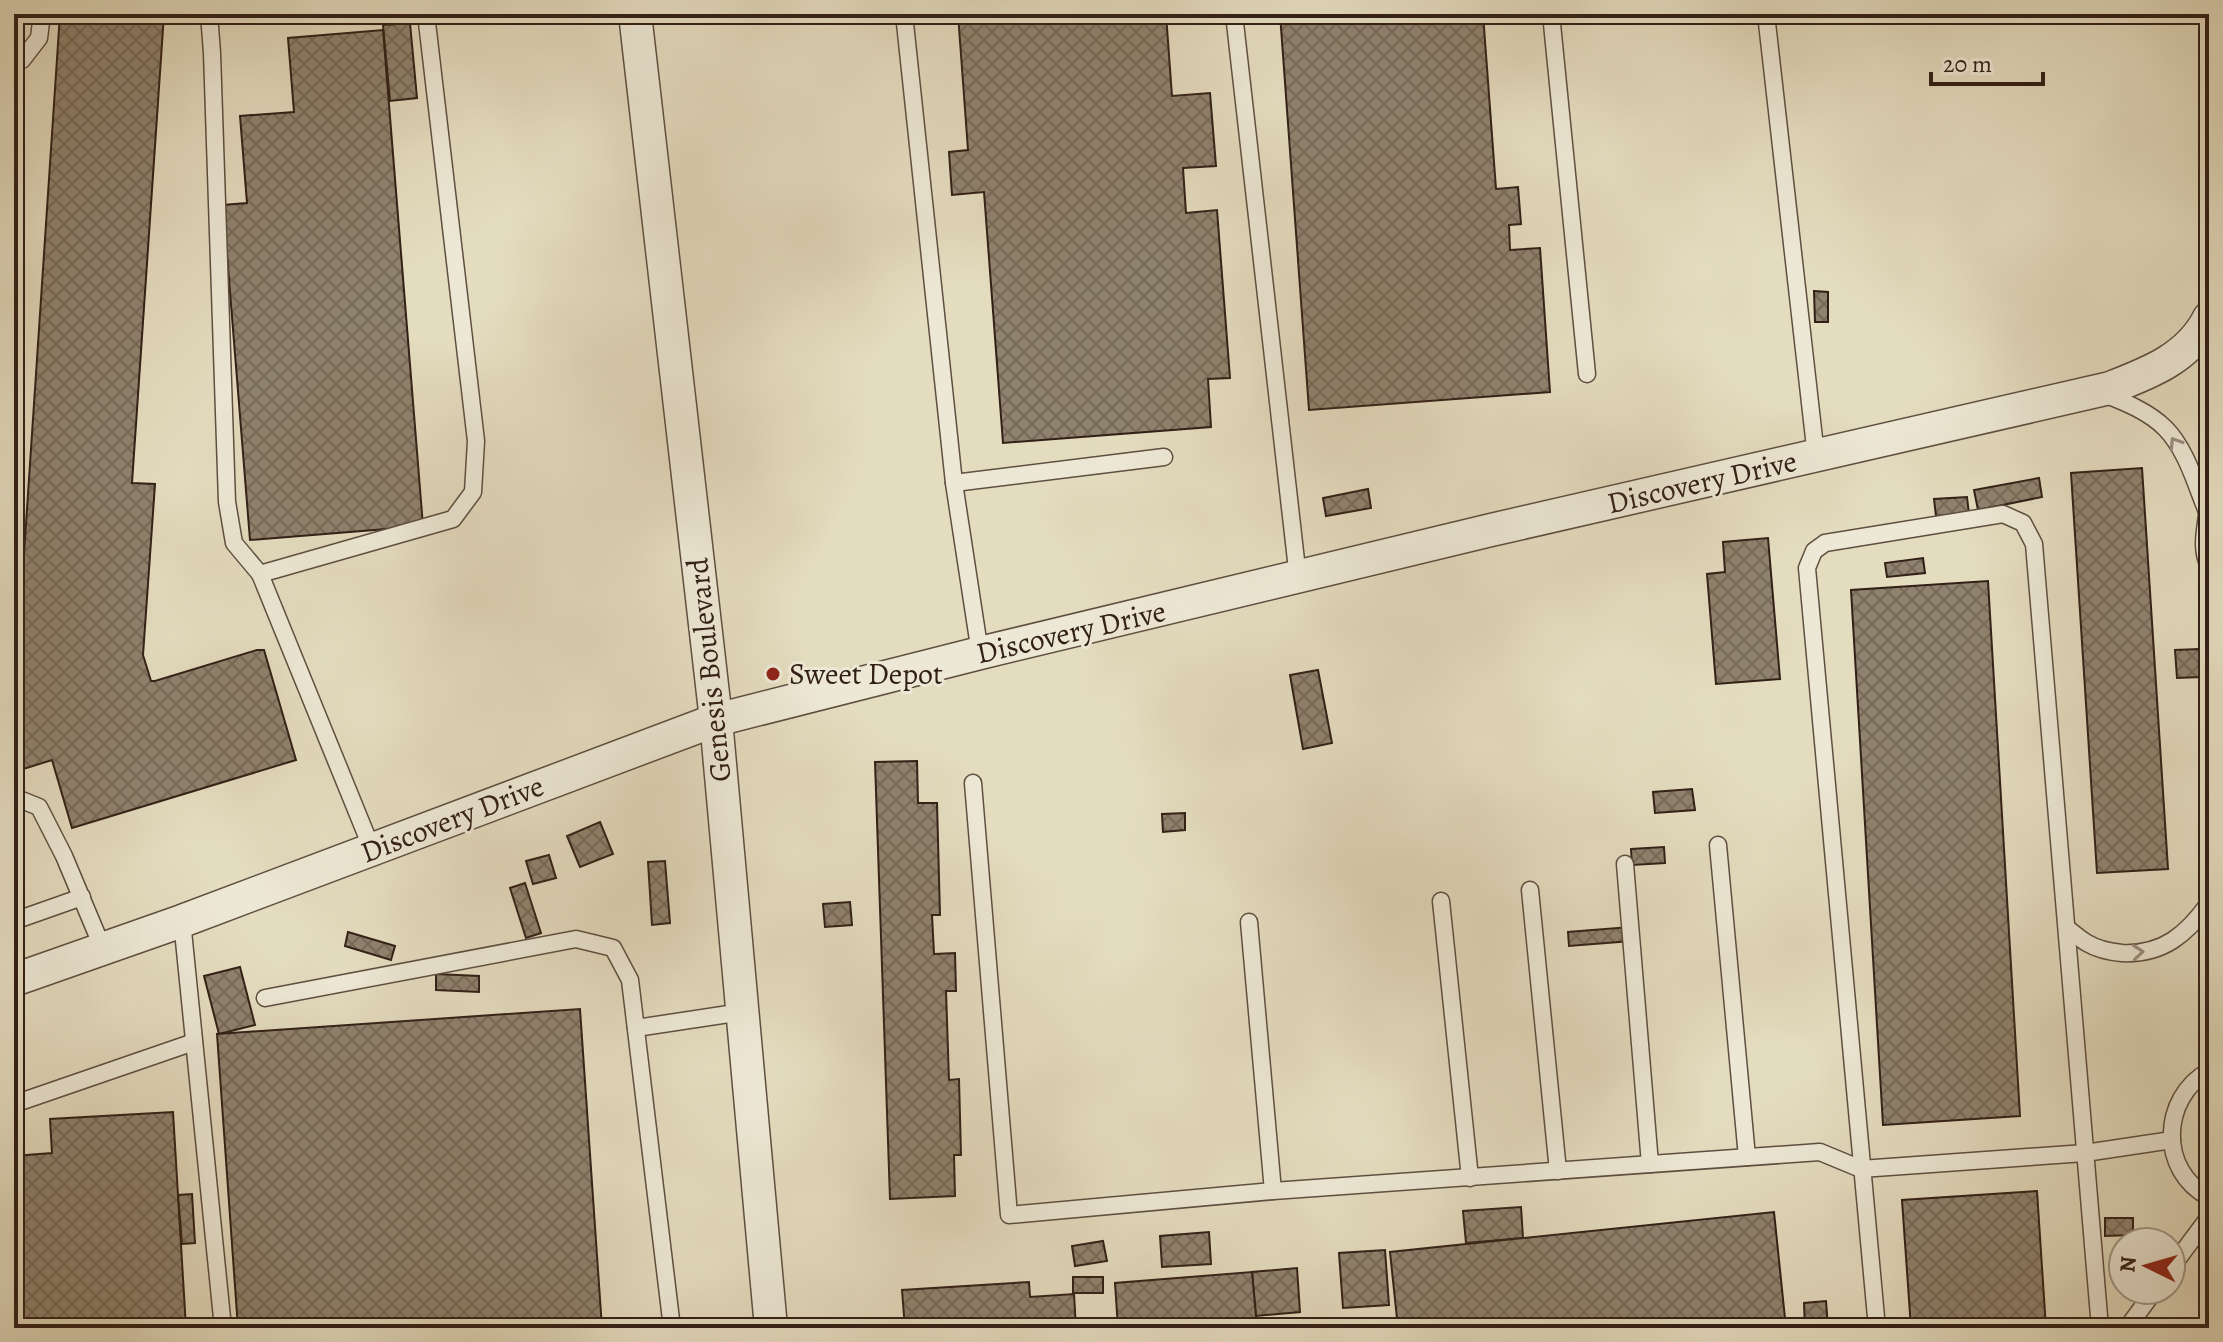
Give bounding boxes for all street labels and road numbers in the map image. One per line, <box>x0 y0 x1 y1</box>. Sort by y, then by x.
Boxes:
street label: Discovery Drive <box>1603 441 1801 523</box>
street label: Genesis Boulevard <box>677 555 741 784</box>
street label: Discovery Drive <box>972 591 1170 673</box>
street label: Discovery Drive <box>355 766 549 872</box>

